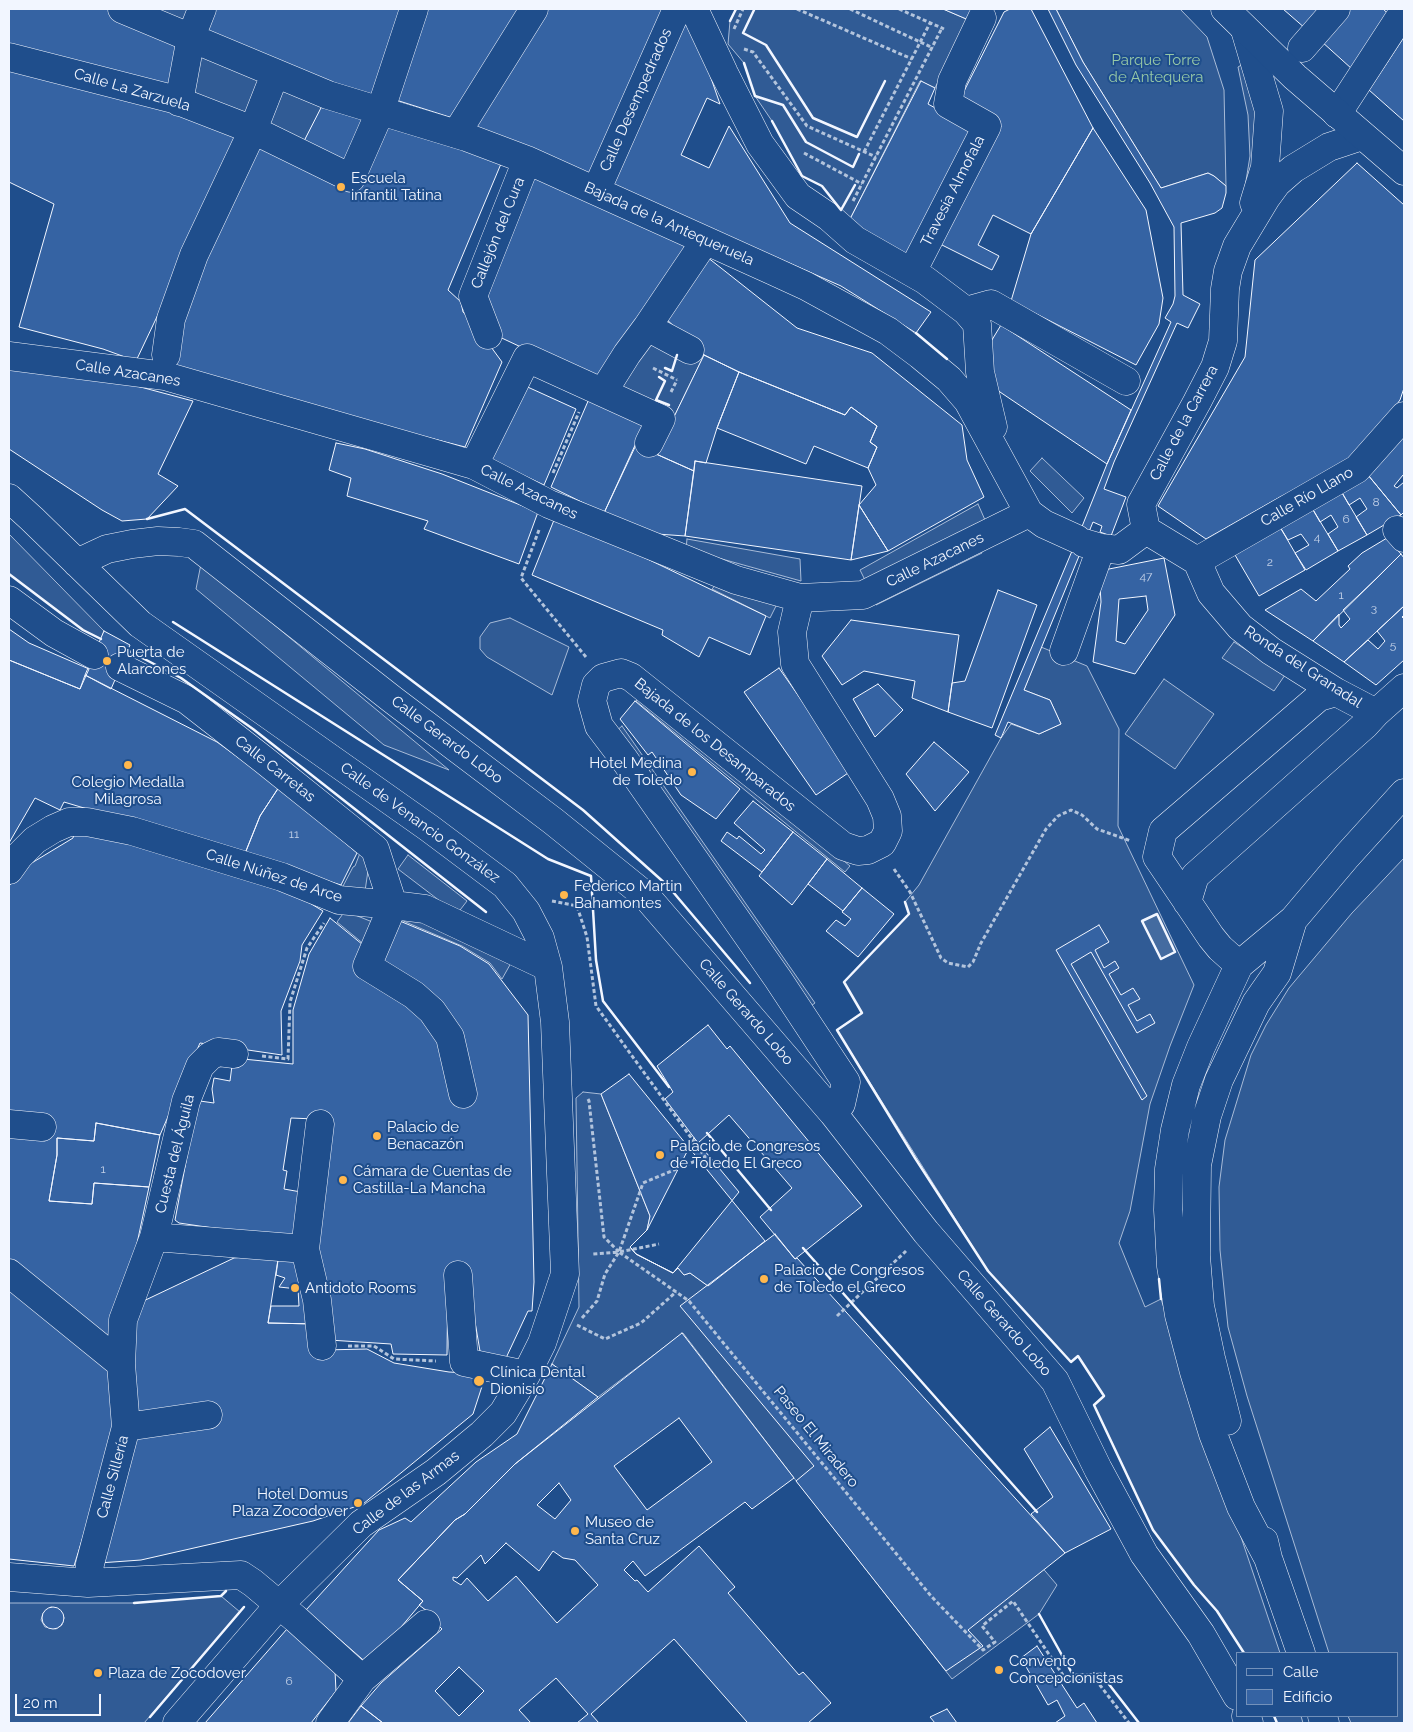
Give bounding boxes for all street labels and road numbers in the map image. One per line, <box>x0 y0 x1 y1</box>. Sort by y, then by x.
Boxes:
street label: Calle Desempedrados <box>596 26 676 174</box>
street label: Calle La Zarzuela <box>72 65 192 115</box>
street label: Travesía Almofala <box>917 132 989 250</box>
street label: Callejón del Cura <box>467 174 529 292</box>
street label: Bajada de la Antequeruela <box>581 178 757 270</box>
street label: Calle Azacanes <box>74 356 182 390</box>
street label: Calle de la Carrera <box>1146 362 1222 484</box>
street label: Calle Azacanes <box>477 461 581 523</box>
street label: Calle Río Llano <box>1258 463 1356 531</box>
street label: Calle Azacanes <box>883 529 987 591</box>
street label: Ronda del Granadal <box>1241 622 1365 712</box>
street label: Bajada de los Desamparados <box>631 674 799 816</box>
street label: Calle Gerardo Lobo <box>388 692 506 788</box>
street label: Calle Carretas <box>231 732 319 806</box>
street label: Calle de Venancio González <box>337 759 503 887</box>
street label: Calle Núñez de Arce <box>203 845 345 907</box>
street label: Calle Gerardo Lobo <box>695 955 797 1069</box>
street label: Cuesta del Águila <box>152 1093 198 1215</box>
street label: Calle Gerardo Lobo <box>953 1266 1055 1380</box>
street label: Paseo El Miradero <box>770 1383 862 1491</box>
street label: Calle Sillería <box>93 1433 133 1521</box>
street label: Calle de las Armas <box>349 1447 463 1539</box>

